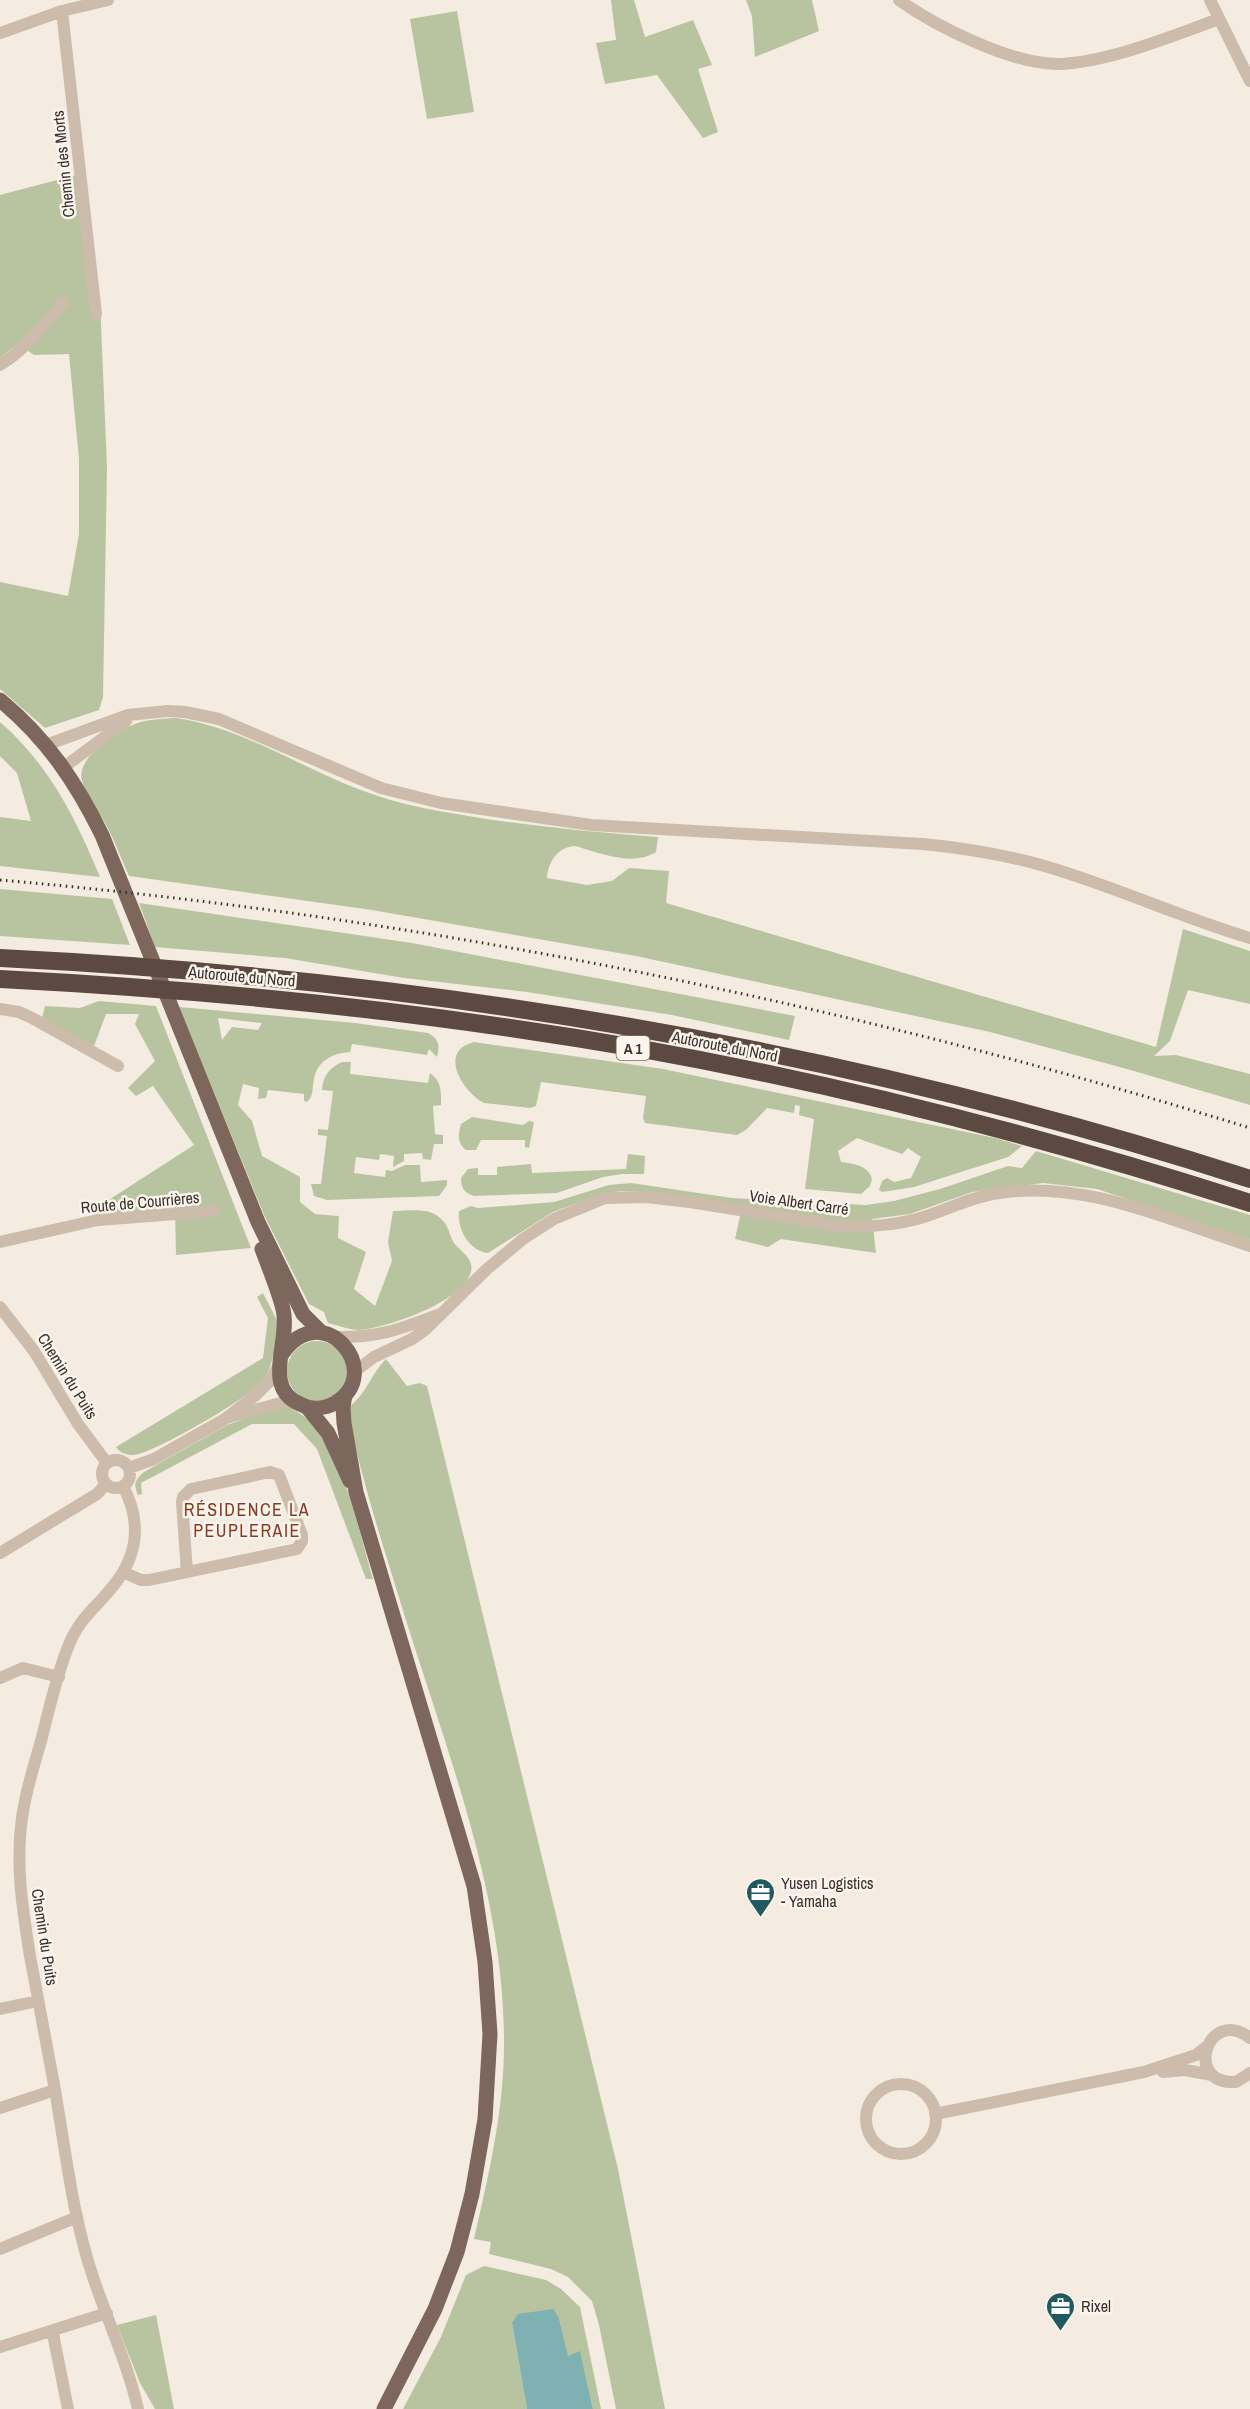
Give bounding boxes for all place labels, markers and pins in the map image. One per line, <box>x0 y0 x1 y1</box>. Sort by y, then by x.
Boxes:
place label: Yusen Logistics - Yamaha <box>781 1872 874 1912</box>
office icon: Yusen Logistics - Yamaha <box>744 1876 776 1918</box>
office icon: Rixel <box>1044 2290 1076 2332</box>
place label: Rixel <box>1081 2295 1111 2317</box>

